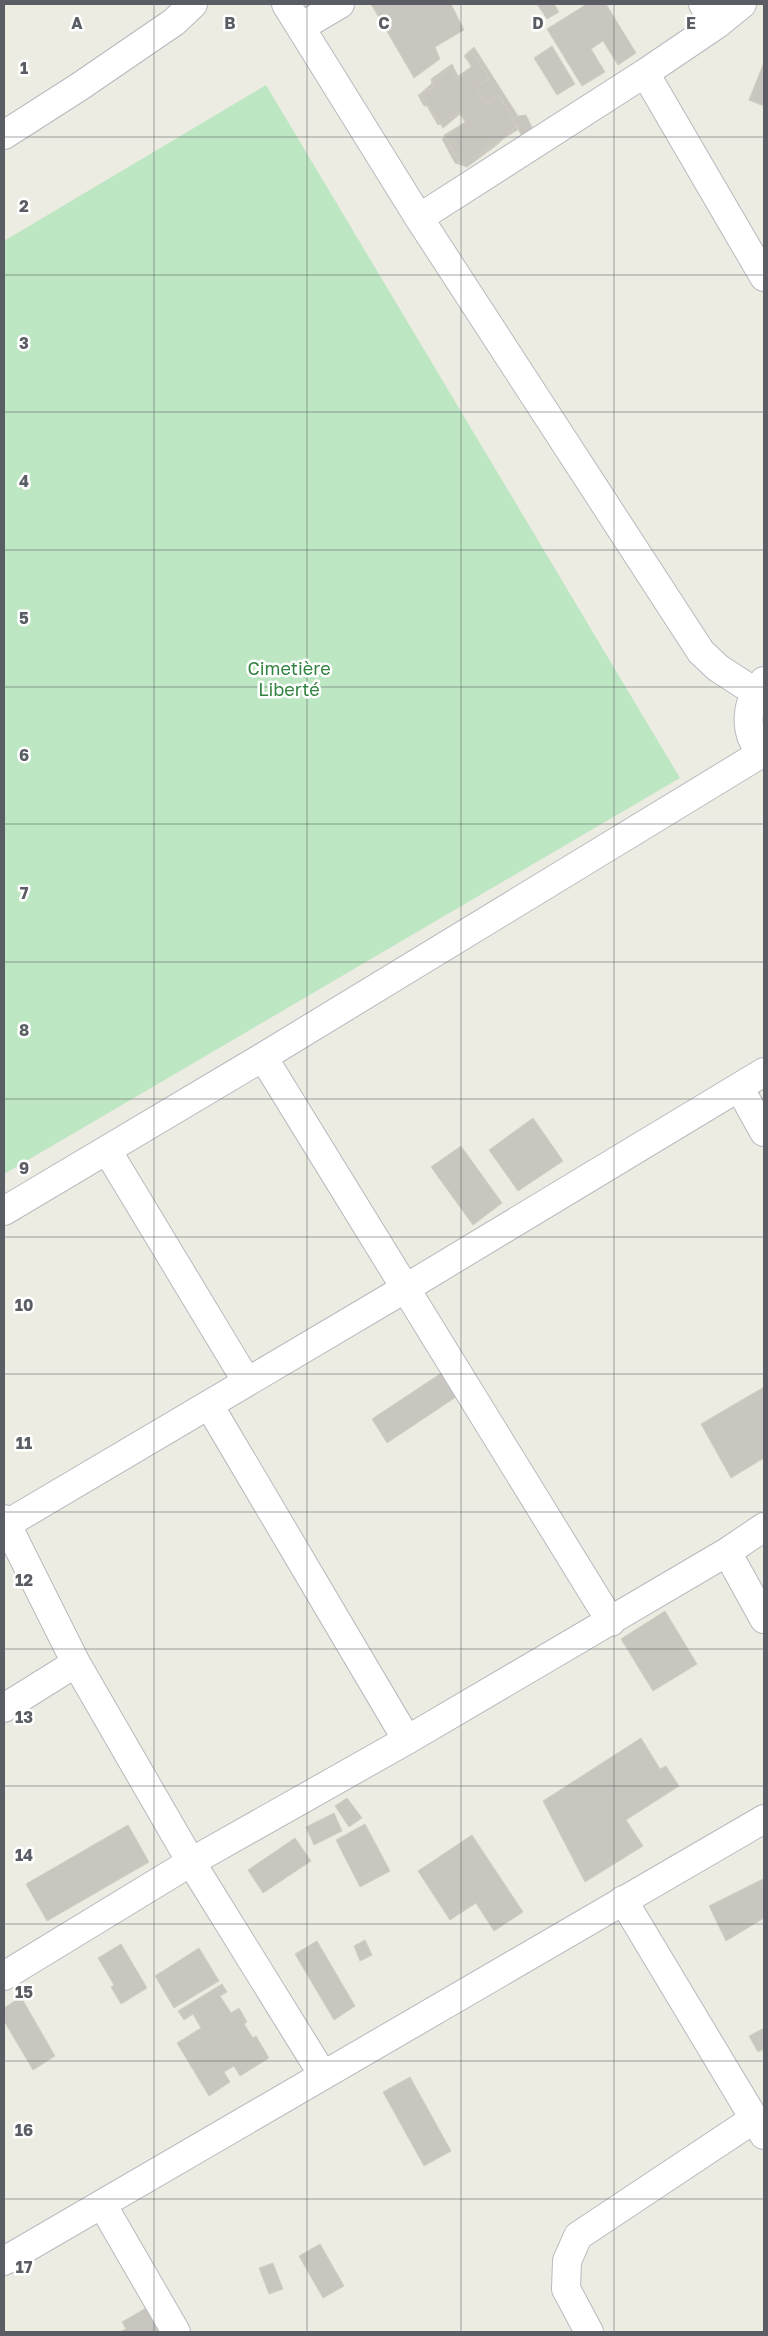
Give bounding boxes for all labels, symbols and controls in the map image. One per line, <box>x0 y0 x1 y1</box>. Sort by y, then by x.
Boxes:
text: A <box>71 13 83 33</box>
text: B <box>224 13 236 33</box>
text: C <box>378 13 390 33</box>
text: D <box>532 13 544 33</box>
text: E <box>686 13 696 33</box>
text: 1 <box>20 58 28 78</box>
text: 2 <box>19 196 29 216</box>
text: 3 <box>19 333 29 353</box>
text: 4 <box>19 471 29 491</box>
text: 5 <box>19 608 29 628</box>
park label: Cimetière Liberté <box>247 657 331 700</box>
text: 6 <box>19 745 29 765</box>
text: 7 <box>20 883 29 903</box>
text: 8 <box>19 1020 29 1040</box>
text: 9 <box>19 1158 29 1178</box>
text: 10 <box>15 1295 33 1315</box>
text: 11 <box>16 1433 32 1453</box>
text: 12 <box>15 1570 33 1590</box>
text: 13 <box>15 1707 33 1727</box>
text: 14 <box>15 1845 33 1865</box>
text: 15 <box>15 1982 33 2002</box>
text: 16 <box>15 2120 33 2140</box>
text: 17 <box>16 2257 33 2277</box>

